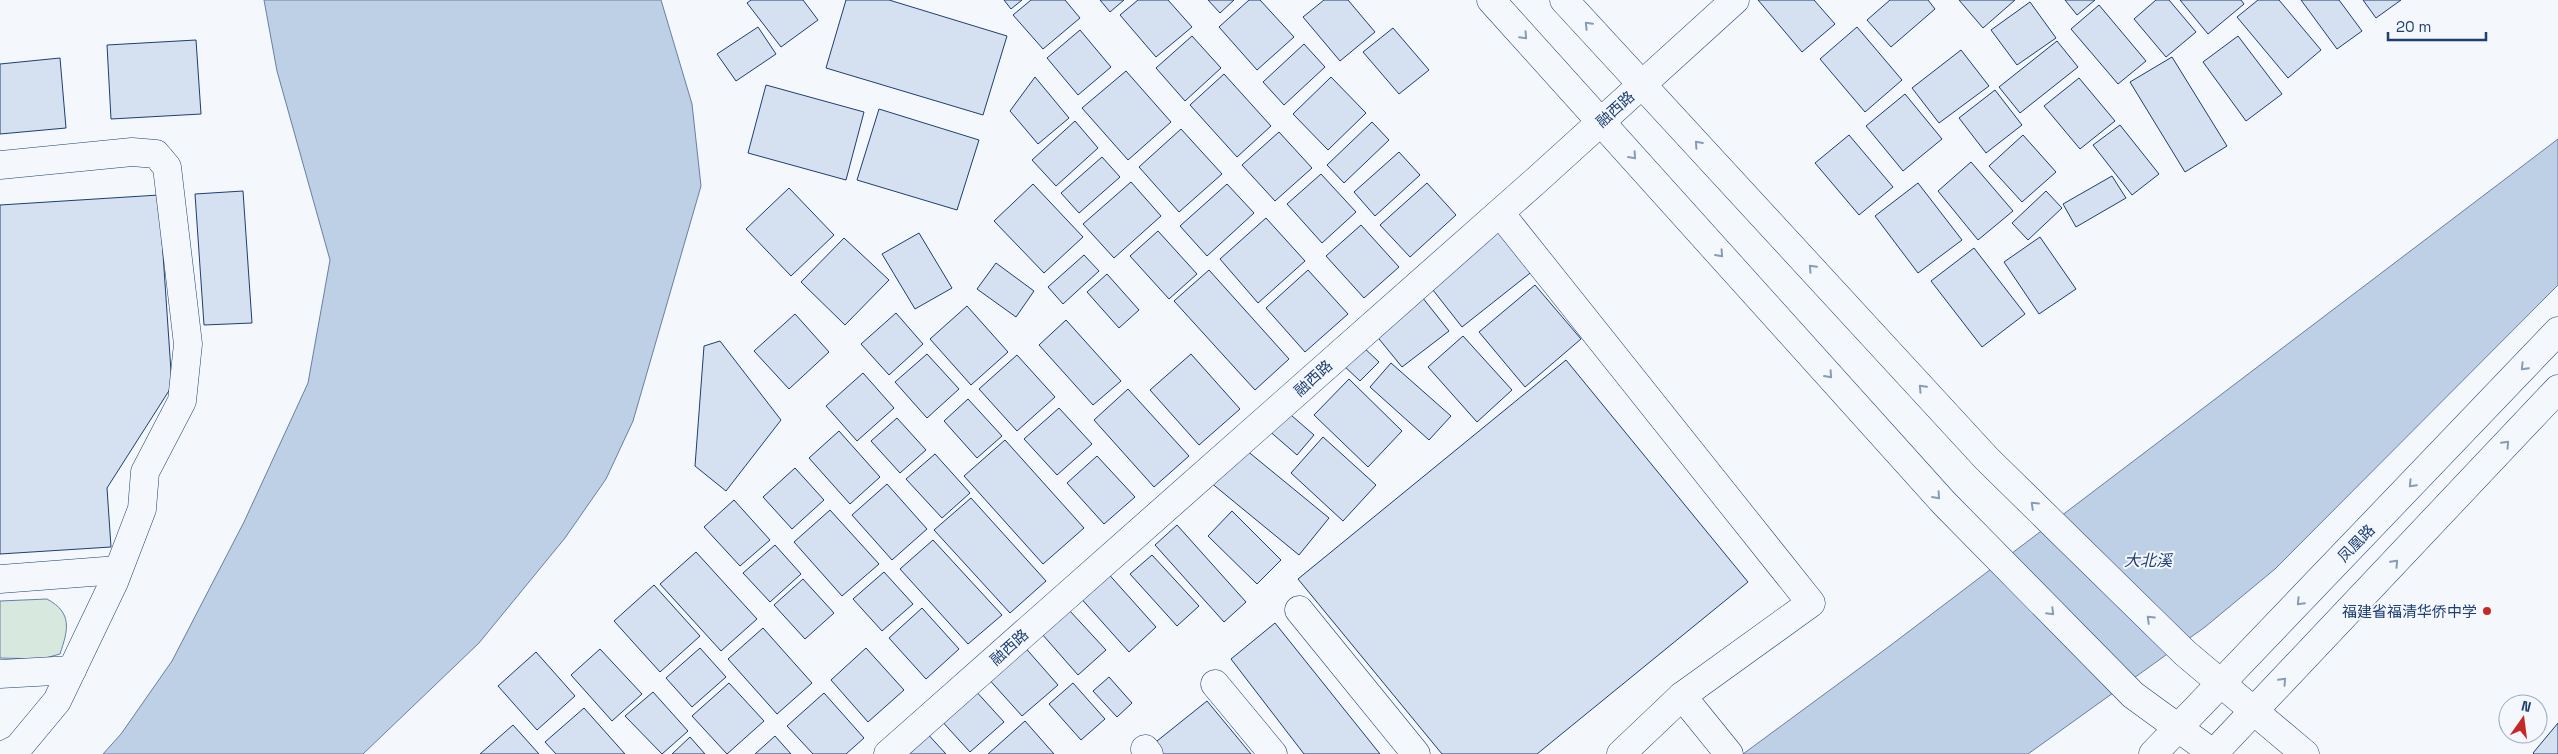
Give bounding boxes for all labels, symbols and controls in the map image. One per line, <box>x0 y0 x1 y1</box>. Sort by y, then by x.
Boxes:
scale bar <box>2388 10 2486 42</box>
text: 20 m <box>2396 17 2431 36</box>
one-way arrow <box>1585 21 1594 30</box>
one-way arrow <box>1518 30 1527 39</box>
street label: 融西路 <box>1592 87 1638 131</box>
one-way arrow <box>1695 141 1704 150</box>
one-way arrow <box>1627 151 1636 160</box>
one-way arrow <box>1714 249 1723 258</box>
one-way arrow <box>1809 265 1818 274</box>
street label: 融西路 <box>1290 356 1336 400</box>
one-way arrow <box>2521 361 2530 370</box>
one-way arrow <box>1823 370 1832 379</box>
one-way arrow <box>1919 385 1928 394</box>
one-way arrow <box>2500 441 2509 450</box>
one-way arrow <box>2409 479 2418 488</box>
one-way arrow <box>1931 491 1940 500</box>
one-way arrow <box>2031 502 2040 511</box>
street label: 凤凰路 <box>2334 520 2378 566</box>
water label: 大北溪 <box>2124 550 2174 571</box>
one-way arrow <box>2389 560 2398 569</box>
one-way arrow <box>2297 596 2306 605</box>
place label: 福建省福清华侨中学 <box>2342 602 2477 621</box>
marker: 福建省福清华侨中学 <box>2481 605 2493 617</box>
one-way arrow <box>2045 606 2054 615</box>
one-way arrow <box>2147 616 2156 625</box>
street label: 融西路 <box>986 625 1032 669</box>
one-way arrow <box>2277 678 2286 687</box>
north arrow <box>2498 694 2548 744</box>
text: N <box>2519 697 2533 716</box>

